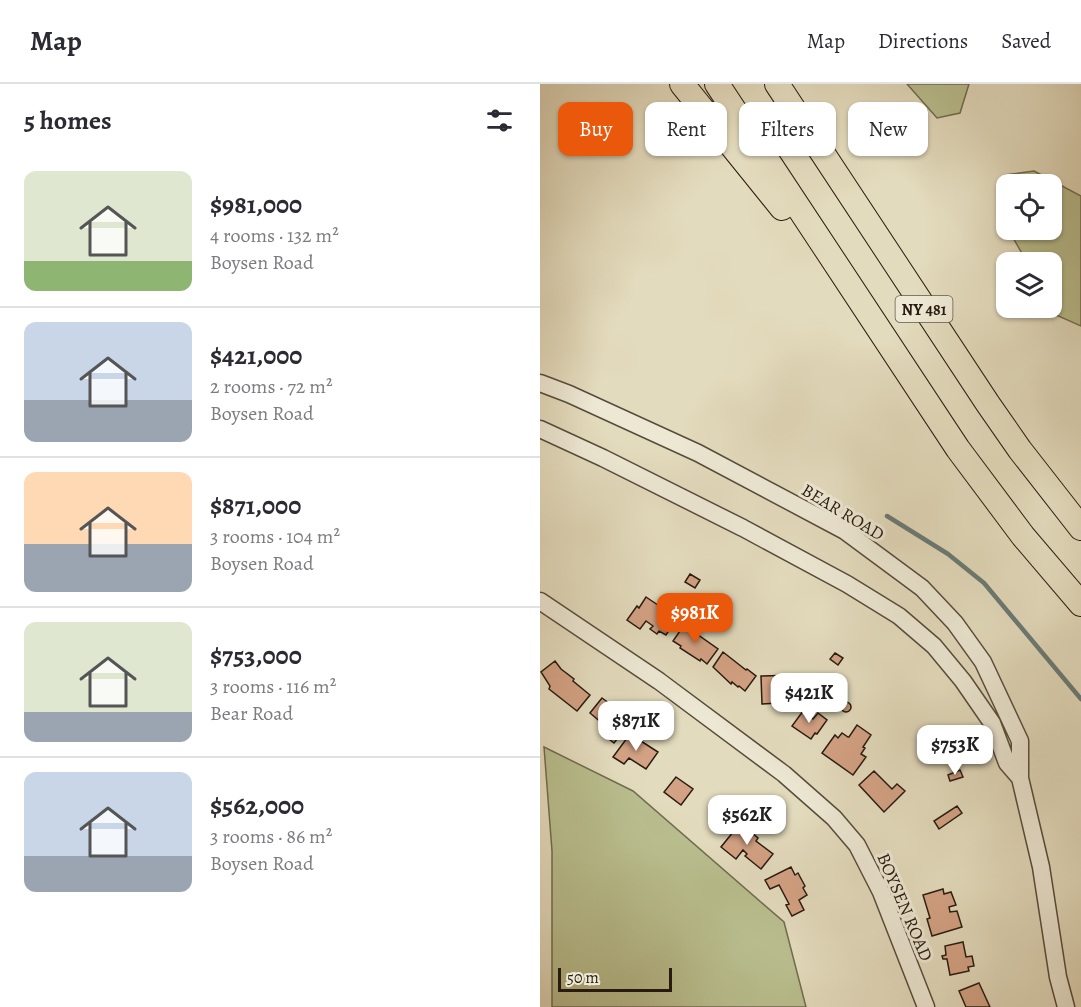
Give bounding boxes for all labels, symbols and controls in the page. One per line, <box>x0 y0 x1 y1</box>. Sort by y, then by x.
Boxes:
text: Map <box>30 22 82 60</box>
text: Map <box>807 27 845 55</box>
text: Directions <box>878 27 968 55</box>
text: Saved <box>1001 27 1051 55</box>
chip: Buy <box>558 102 633 156</box>
chip: Rent <box>645 102 727 156</box>
chip: Filters <box>739 102 836 156</box>
chip: New <box>848 102 928 156</box>
text: 5 homes <box>24 103 112 138</box>
icon: filters <box>483 104 516 137</box>
map controls <box>996 174 1062 318</box>
button: locate <box>996 174 1062 240</box>
text: $981,000 <box>210 187 302 222</box>
icon: home <box>72 195 144 267</box>
text: 4 rooms · 132 m² <box>210 222 339 249</box>
text: Boysen Road <box>210 249 314 276</box>
button: layers <box>996 252 1062 318</box>
road number: NY 481 <box>896 296 952 322</box>
text: $421,000 <box>210 338 302 373</box>
icon: home <box>72 346 144 418</box>
text: 2 rooms · 72 m² <box>210 373 332 400</box>
text: Boysen Road <box>210 400 314 427</box>
street label: BEAR ROAD <box>797 478 889 546</box>
text: $871,000 <box>210 488 301 523</box>
icon: home <box>72 496 144 568</box>
text: 3 rooms · 104 m² <box>210 523 340 550</box>
text: Boysen Road <box>210 550 314 577</box>
pin: $981K <box>653 593 737 644</box>
text: $981K <box>671 599 719 626</box>
text: $753,000 <box>210 638 302 673</box>
icon: home <box>72 646 144 718</box>
text: 3 rooms · 116 m² <box>210 673 336 700</box>
pin: $421K <box>767 673 851 724</box>
text: $421K <box>785 679 833 706</box>
text: Bear Road <box>210 700 293 727</box>
pin: $871K <box>594 701 678 752</box>
text: $871K <box>612 707 660 734</box>
pin: $753K <box>913 725 997 776</box>
text: $753K <box>931 731 979 758</box>
text: $562,000 <box>210 788 304 823</box>
pin: $562K <box>705 795 789 846</box>
icon: home <box>72 796 144 868</box>
text: $562K <box>722 801 772 828</box>
text: 3 rooms · 86 m² <box>210 823 332 850</box>
street label: BOYSEN ROAD <box>871 849 939 965</box>
text: Boysen Road <box>210 850 314 877</box>
scale bar <box>558 965 672 992</box>
text: 50 m <box>567 967 599 989</box>

